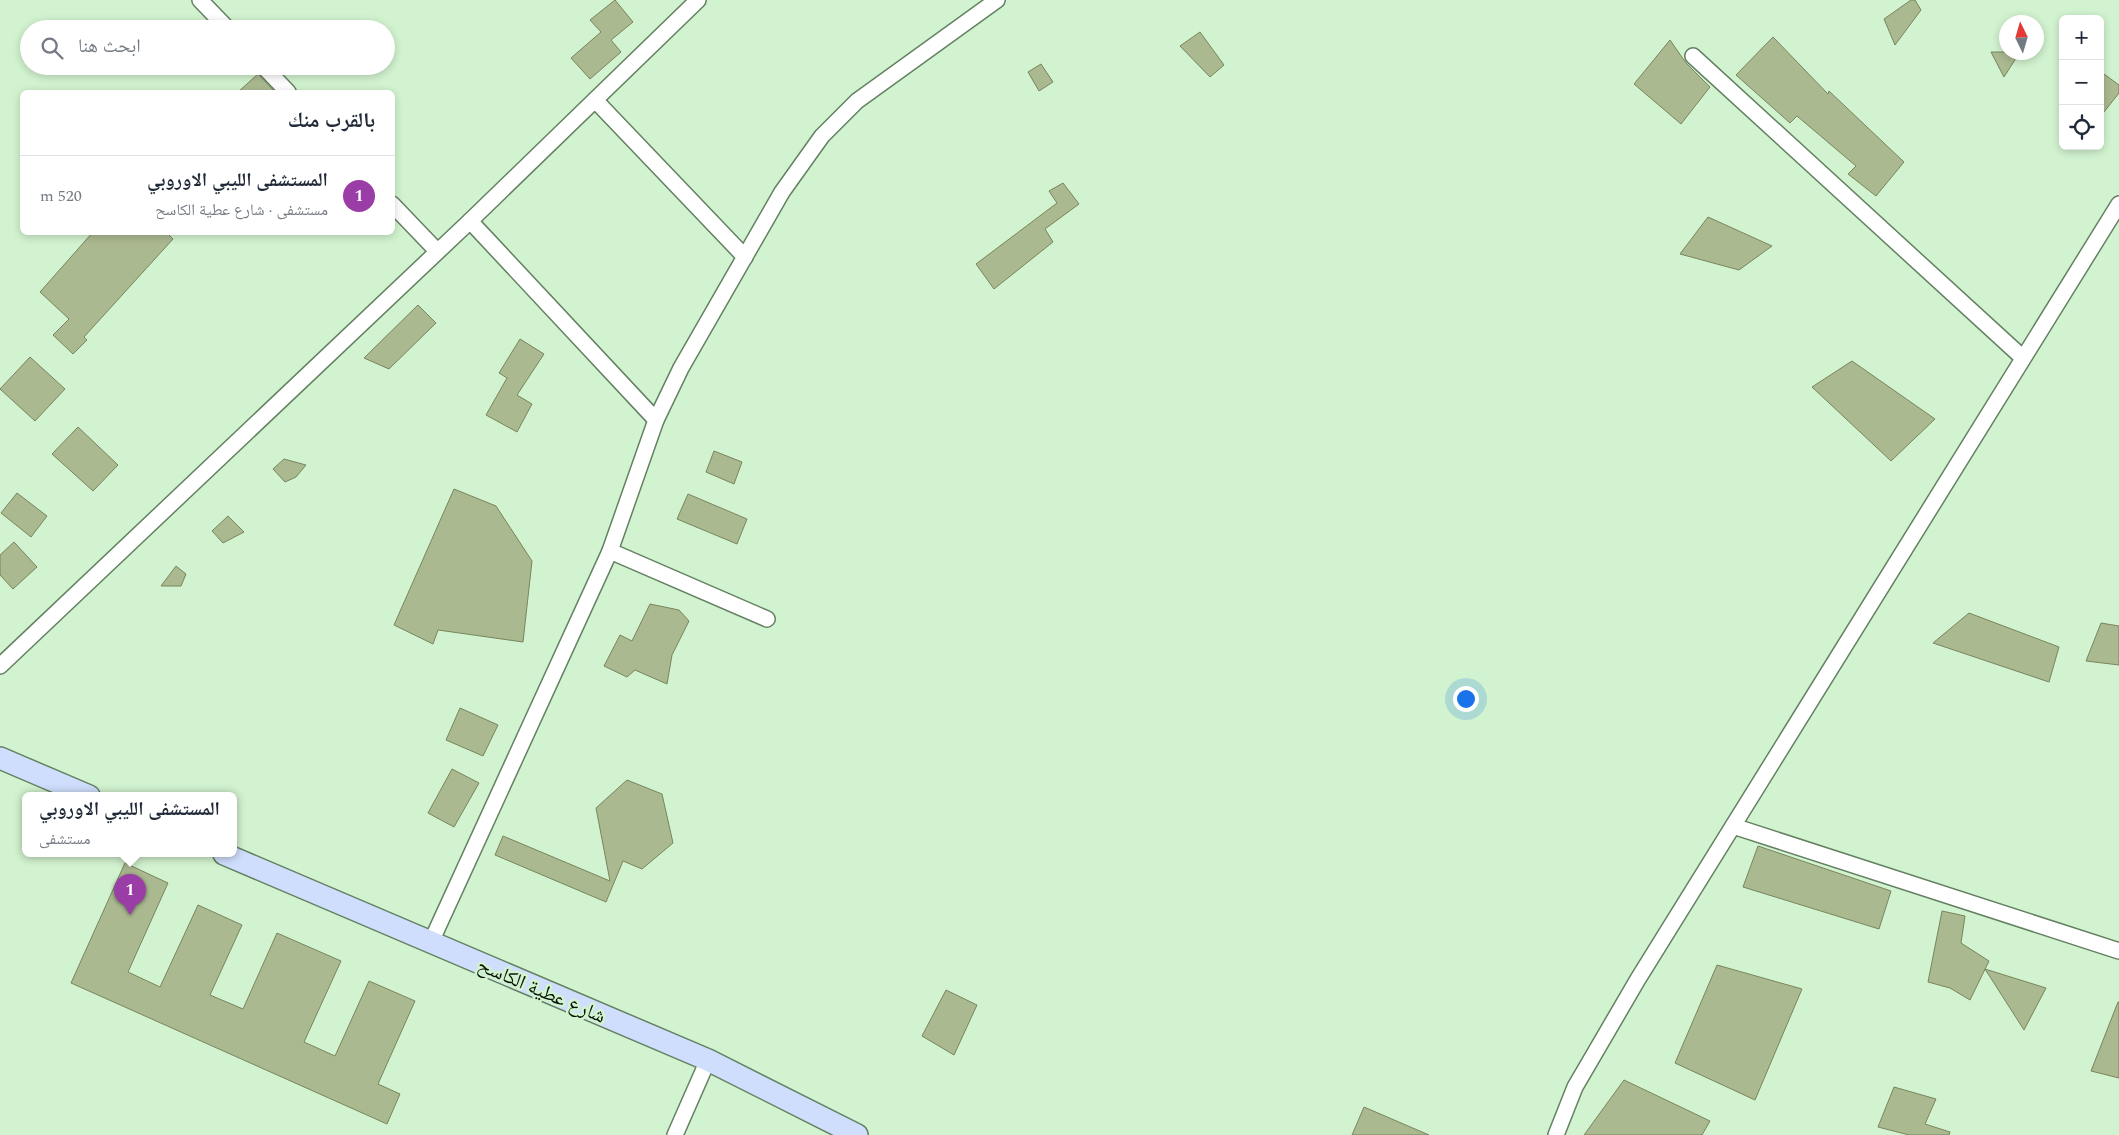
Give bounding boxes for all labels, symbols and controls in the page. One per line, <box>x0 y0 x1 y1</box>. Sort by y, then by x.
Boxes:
north arrow <box>1999 15 2044 60</box>
map controls <box>2059 15 2104 150</box>
button: + <box>2059 15 2104 60</box>
search box <box>20 20 395 75</box>
text: ابحث هنا <box>78 32 141 61</box>
icon: search <box>38 34 66 62</box>
button: − <box>2059 60 2104 105</box>
text: بالقرب منك <box>288 105 375 137</box>
button: locate <box>2059 105 2104 150</box>
text: المستشفی الليبي الاوروبي <box>147 166 328 195</box>
text: 520 m <box>40 184 82 208</box>
text: 1 <box>355 184 364 208</box>
text: مستشفى · شارع عطية الكاسح <box>155 198 328 222</box>
your location <box>1453 686 1479 712</box>
popup <box>22 792 237 857</box>
text: المستشفی الليبي الاوروبي <box>39 795 220 824</box>
text: مستشفى <box>39 827 90 851</box>
pin: 1 <box>114 874 146 915</box>
street label: شارع عطية الكاسح <box>473 950 610 1031</box>

